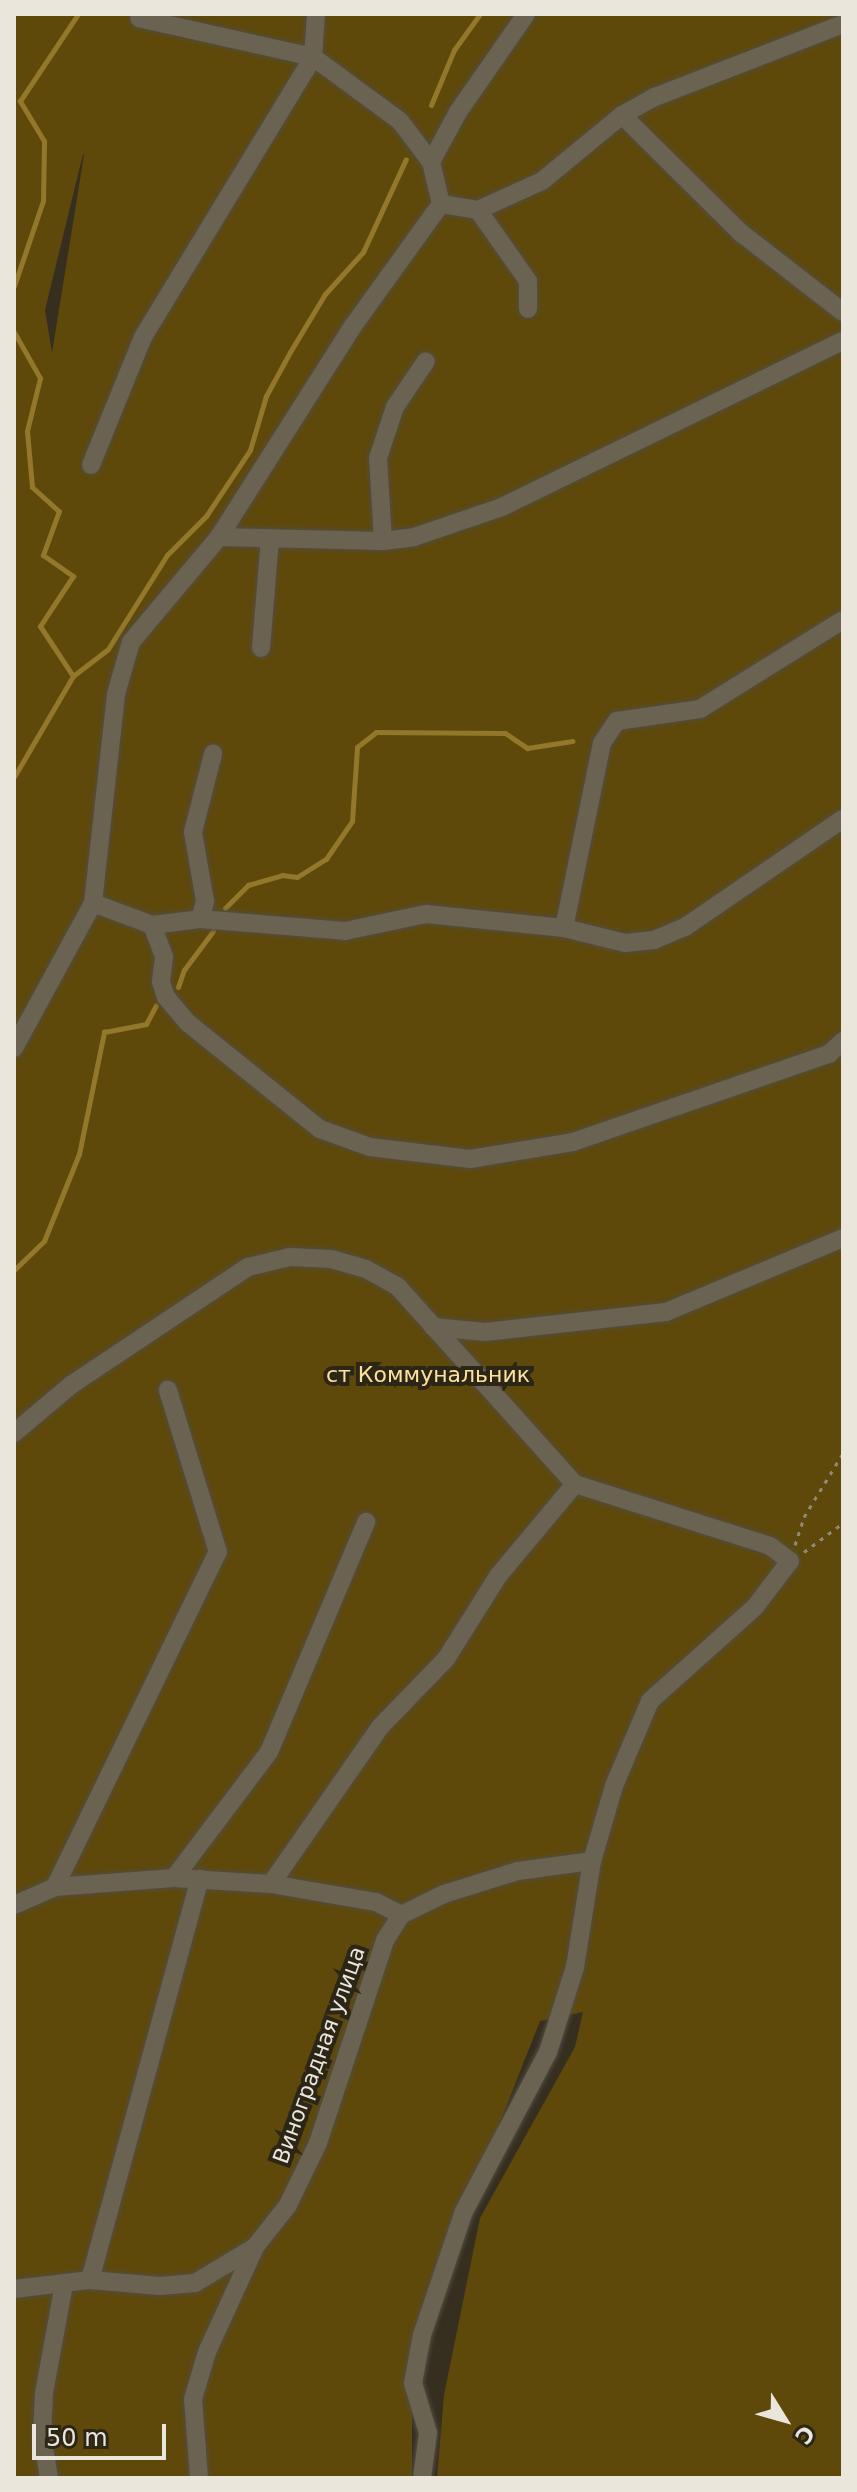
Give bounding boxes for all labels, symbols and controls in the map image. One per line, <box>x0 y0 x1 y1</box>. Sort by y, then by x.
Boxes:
park label: ст Коммунальник <box>326 1362 530 1388</box>
street label: Виноградная улица <box>267 1943 371 2167</box>
north arrow <box>745 2380 825 2460</box>
scale bar <box>36 2408 170 2458</box>
text: С <box>790 2421 819 2449</box>
text: 50 m <box>46 2424 108 2452</box>

